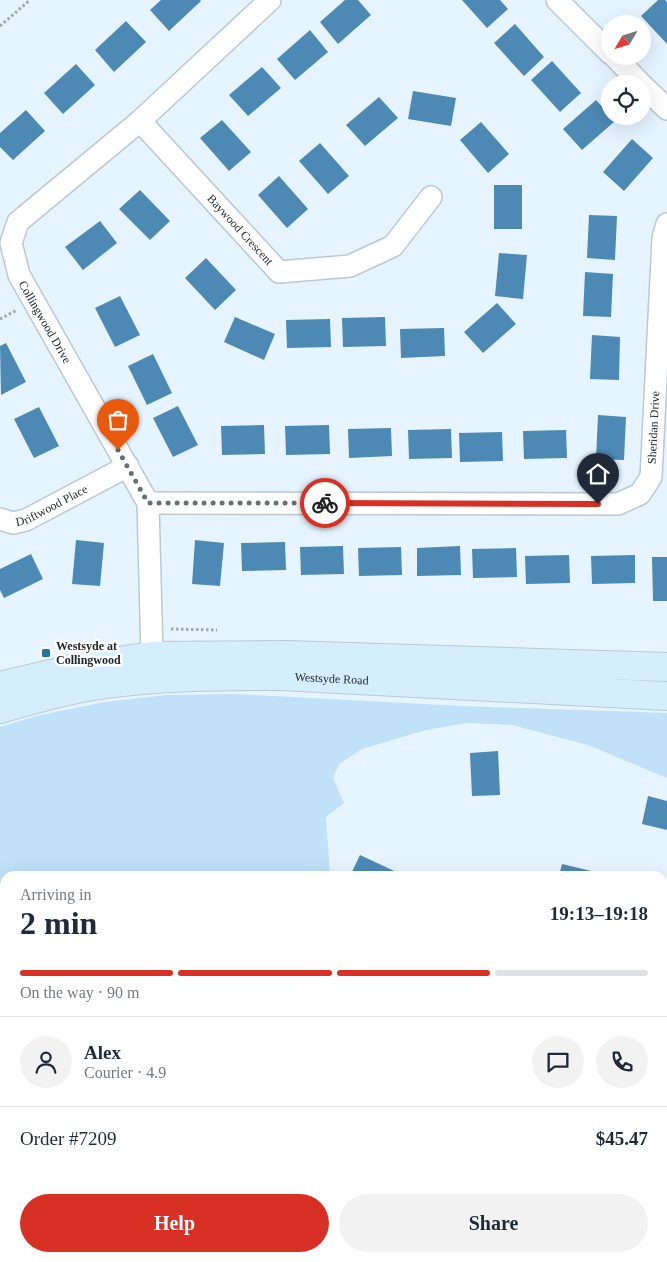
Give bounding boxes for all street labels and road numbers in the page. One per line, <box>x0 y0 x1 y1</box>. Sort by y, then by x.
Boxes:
street label: Baywood Crescent <box>204 192 277 269</box>
street label: Collingwood Drive <box>16 278 74 366</box>
street label: Sheridan Drive <box>645 391 662 464</box>
street label: Driftwood Place <box>14 482 90 529</box>
street label: Westsyde Road <box>294 670 369 688</box>

